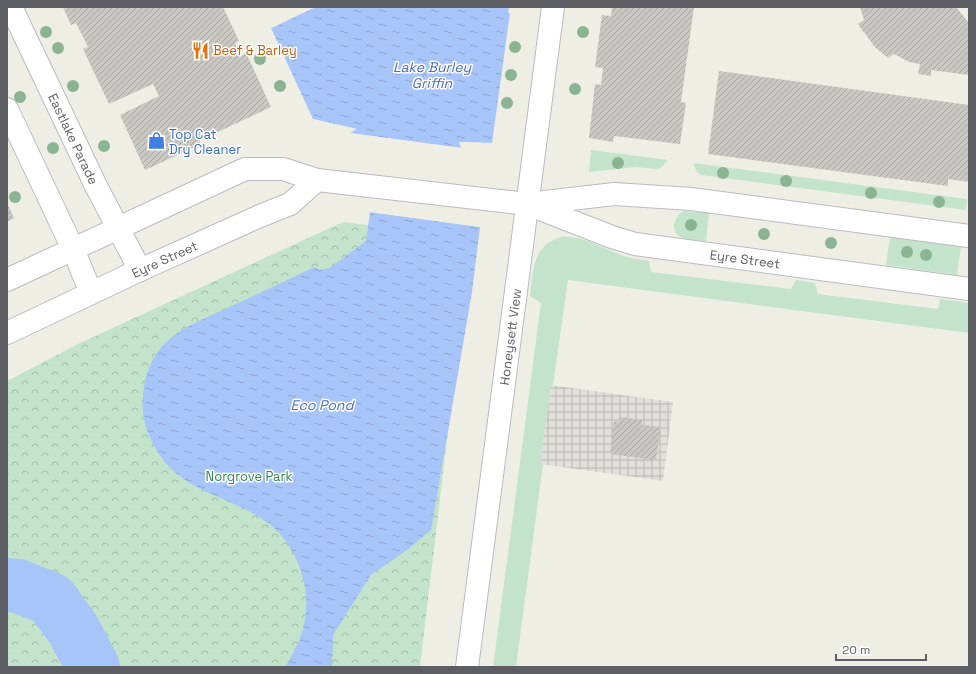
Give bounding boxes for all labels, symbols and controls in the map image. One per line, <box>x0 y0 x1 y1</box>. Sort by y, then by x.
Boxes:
restaurant icon: Beef & Barley <box>190 40 210 60</box>
place label: Beef & Barley <box>213 42 297 59</box>
water label: Lake Burley Griffin <box>393 58 472 92</box>
street label: Eastlake Parade <box>45 90 103 187</box>
place label: Top Cat Dry Cleaner <box>169 126 241 158</box>
shop icon: Top Cat Dry Cleaner <box>146 131 166 151</box>
street label: Eyre Street <box>129 237 200 281</box>
street label: Eyre Street <box>709 246 781 272</box>
street label: Honeysett View <box>495 287 525 386</box>
water label: Eco Pond <box>291 396 355 414</box>
park label: Norgrove Park <box>206 468 292 485</box>
scale bar <box>836 636 926 662</box>
text: 20 m <box>842 642 870 658</box>

